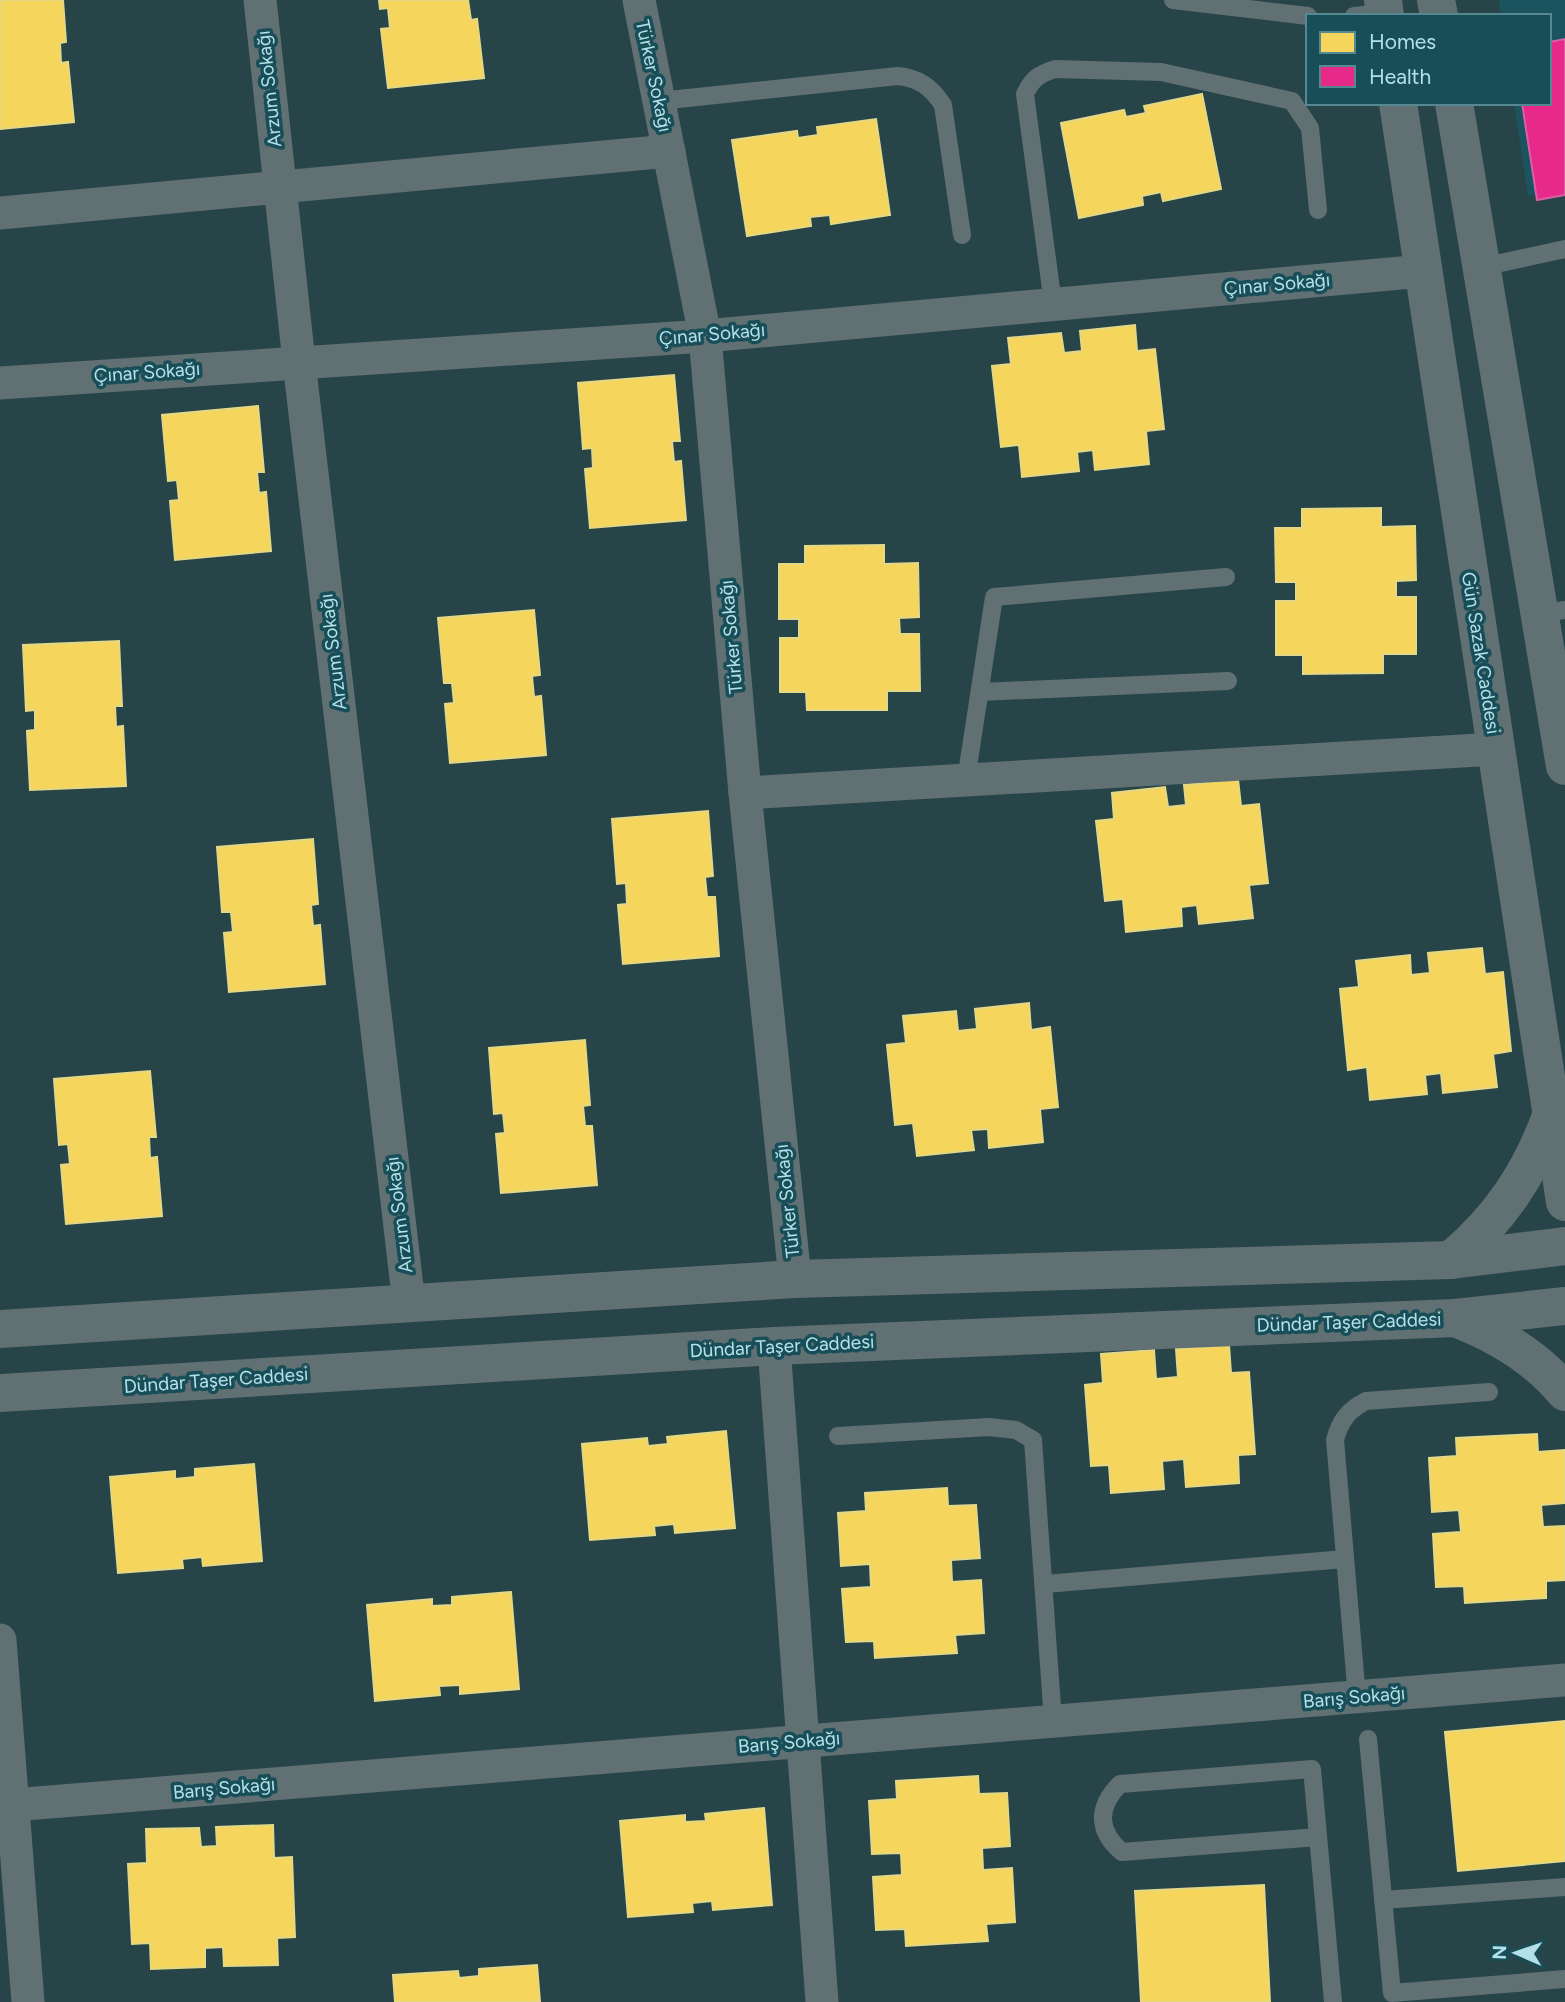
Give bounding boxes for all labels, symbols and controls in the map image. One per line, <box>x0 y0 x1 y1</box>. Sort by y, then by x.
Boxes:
legend <box>1306 14 1551 105</box>
street label: Türker Sokağı <box>631 18 677 134</box>
text: Homes <box>1369 29 1436 54</box>
street label: Arzum Sokağı <box>251 30 287 148</box>
text: Health <box>1369 64 1431 89</box>
street label: Çınar Sokağı <box>1223 268 1331 300</box>
street label: Çınar Sokağı <box>658 318 766 350</box>
street label: Çınar Sokağı <box>93 357 201 387</box>
street label: Gün Sazak Caddesi <box>1457 570 1505 736</box>
street label: Türker Sokağı <box>715 579 747 695</box>
street label: Arzum Sokağı <box>314 593 352 711</box>
street label: Türker Sokağı <box>770 1143 804 1259</box>
street label: Arzum Sokağı <box>380 1156 418 1274</box>
street label: Dündar Taşer Caddesi <box>1256 1307 1442 1337</box>
street label: Dündar Taşer Caddesi <box>689 1330 875 1362</box>
street label: Dündar Taşer Caddesi <box>123 1362 309 1398</box>
street label: Barış Sokağı <box>1302 1681 1406 1713</box>
street label: Barış Sokağı <box>737 1726 841 1758</box>
street label: Barış Sokağı <box>172 1772 276 1804</box>
north arrow <box>1481 1918 1551 1988</box>
text: N <box>1488 1945 1511 1960</box>

